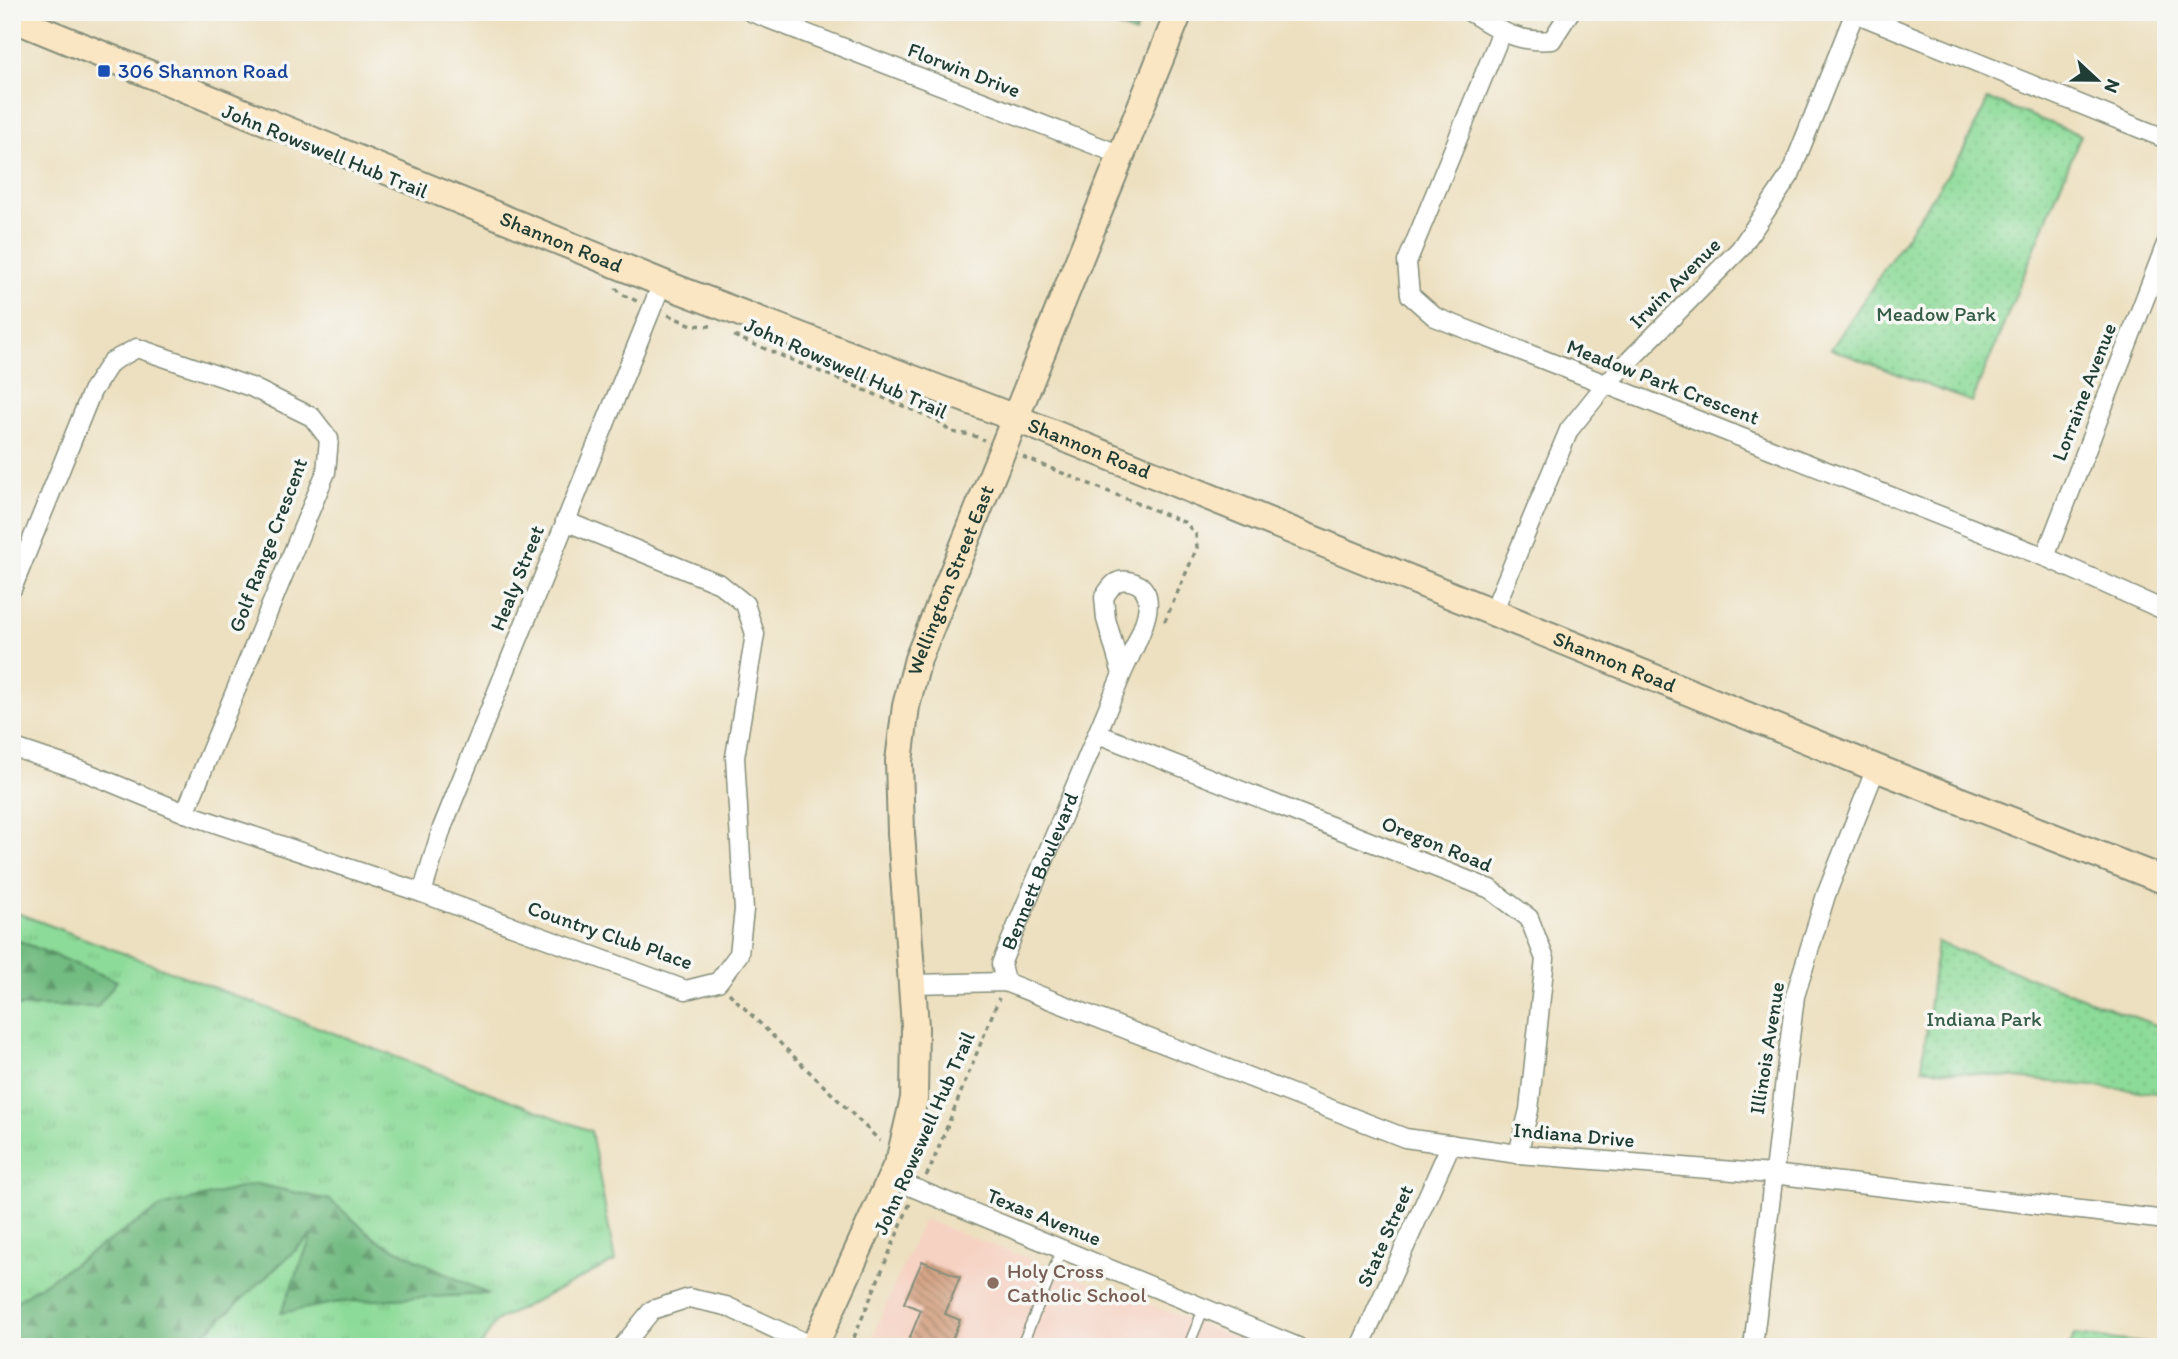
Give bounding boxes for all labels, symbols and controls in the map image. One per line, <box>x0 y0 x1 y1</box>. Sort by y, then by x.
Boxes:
street label: Florwin Drive <box>904 37 1024 102</box>
north arrow <box>2062 46 2132 116</box>
place label: 306 Shannon Road <box>118 58 288 83</box>
marker: 306 Shannon Road <box>96 63 112 79</box>
text: N <box>2099 76 2125 96</box>
street label: John Rowswell Hub Trail <box>219 98 432 203</box>
street label: Shannon Road <box>496 205 626 278</box>
street label: Irwin Avenue <box>1624 232 1725 333</box>
park label: Meadow Park <box>1876 301 1996 326</box>
street label: John Rowswell Hub Trail <box>741 311 952 424</box>
street label: Lorraine Avenue <box>2046 319 2121 464</box>
street label: Meadow Park Crescent <box>1563 333 1763 430</box>
street label: Shannon Road <box>1024 412 1154 484</box>
street label: Golf Range Crescent <box>223 454 312 635</box>
street label: Wellington Street East <box>901 481 999 677</box>
street label: Healy Street <box>484 521 549 634</box>
street label: Shannon Road <box>1550 625 1680 697</box>
street label: Bennett Boulevard <box>995 788 1083 954</box>
street label: Oregon Road <box>1378 810 1497 877</box>
street label: Country Club Place <box>524 895 696 975</box>
street label: Illinois Avenue <box>1744 980 1789 1116</box>
park label: Indiana Park <box>1926 1006 2042 1031</box>
street label: John Rowswell Hub Trail <box>867 1027 980 1238</box>
street label: Indiana Drive <box>1512 1117 1636 1152</box>
street label: State Street <box>1351 1181 1418 1291</box>
street label: Texas Avenue <box>983 1182 1105 1251</box>
place label: Holy Cross Catholic School <box>1007 1258 1146 1307</box>
marker: Holy Cross Catholic School <box>985 1275 1001 1291</box>

